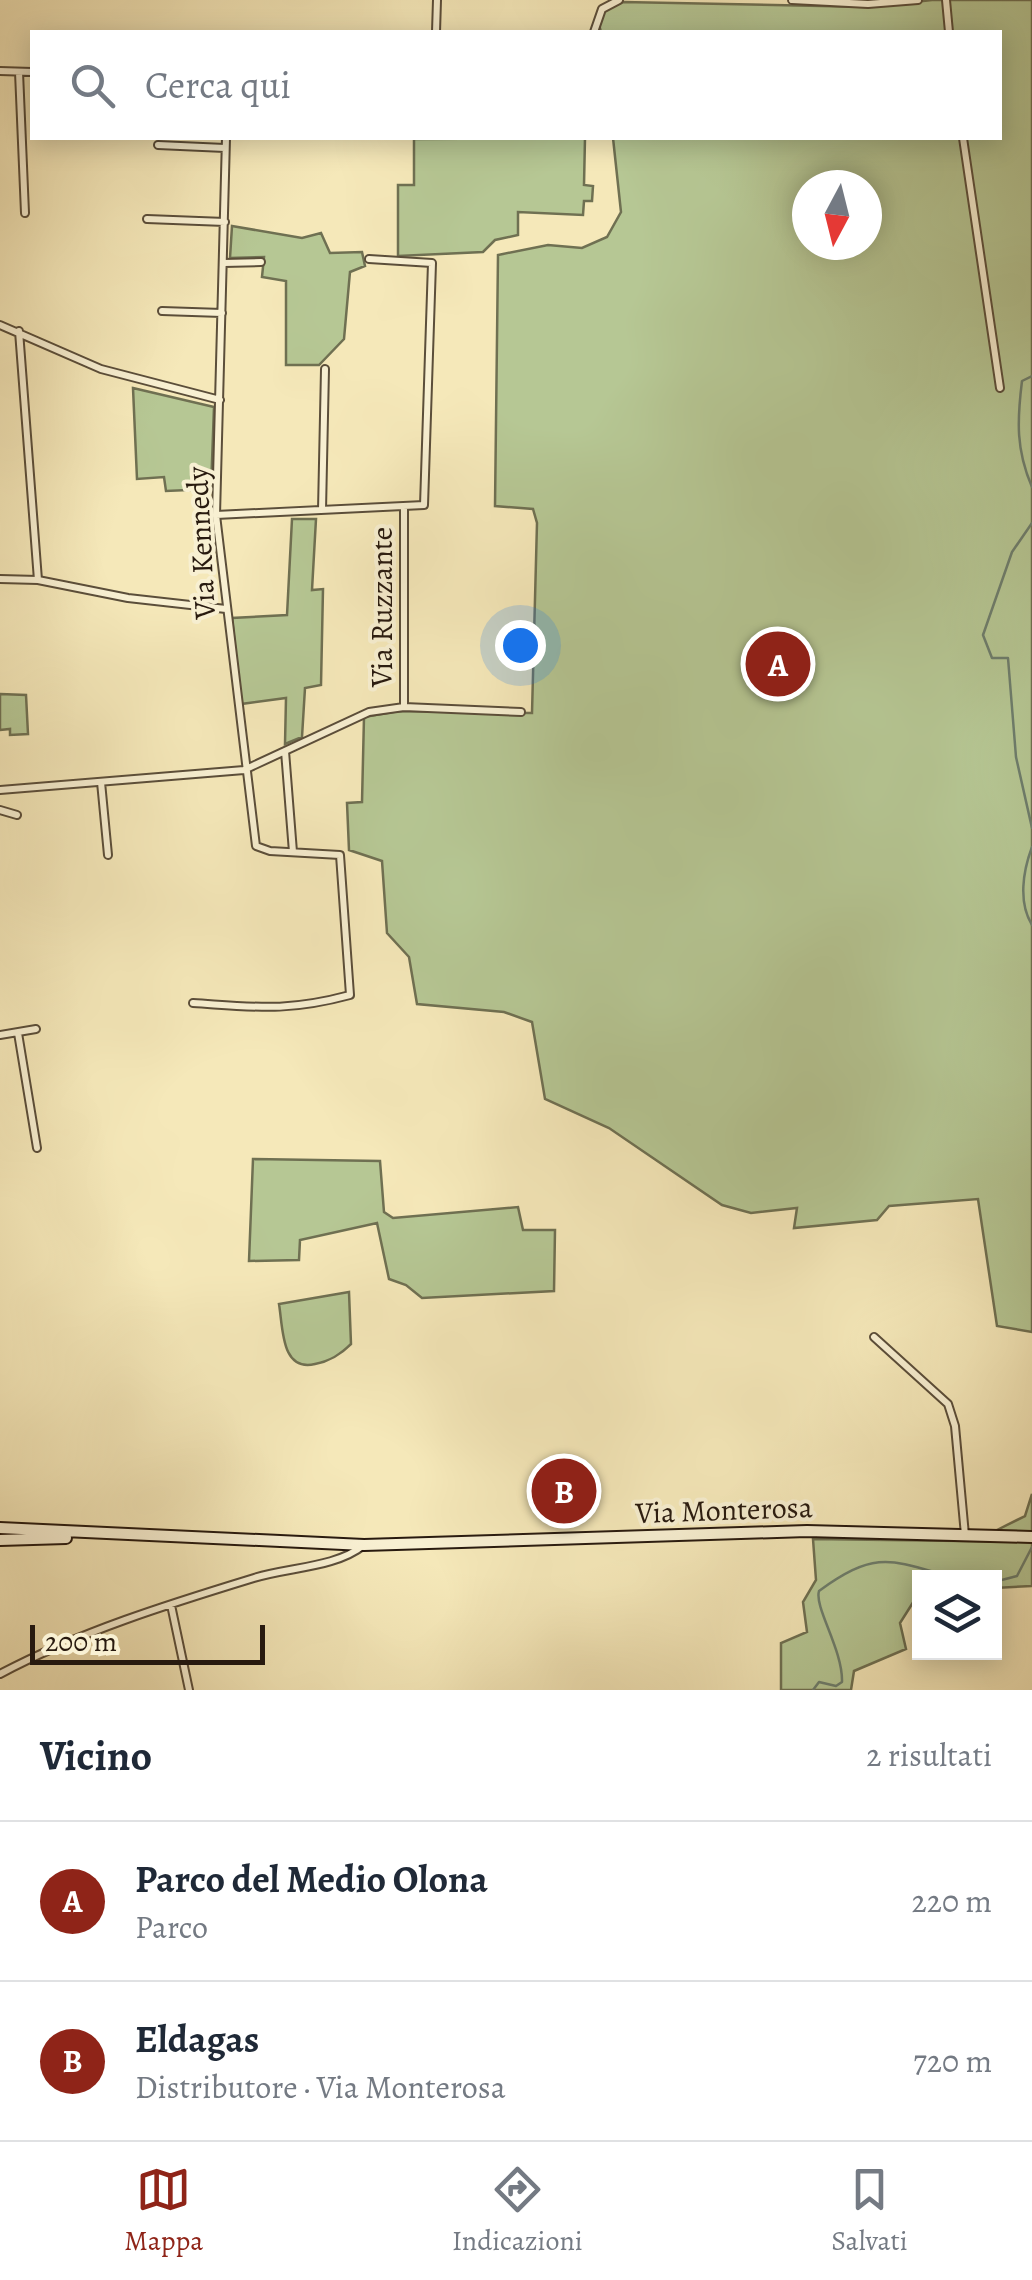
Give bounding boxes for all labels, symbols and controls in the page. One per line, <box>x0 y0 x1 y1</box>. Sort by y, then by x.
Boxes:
search box <box>30 30 1002 140</box>
icon: search <box>65 58 120 113</box>
text: Cerca qui <box>145 59 291 111</box>
north arrow <box>792 170 882 260</box>
street label: Via Kennedy <box>177 465 225 621</box>
street label: Via Ruzzante <box>362 527 402 688</box>
your location <box>495 620 546 671</box>
pin: A <box>746 626 810 702</box>
pin: B <box>532 1454 596 1528</box>
street label: Via Monterosa <box>634 1487 813 1533</box>
map controls <box>912 1570 1002 1660</box>
button: layers <box>912 1570 1002 1660</box>
scale bar <box>30 1620 265 1664</box>
text: 200 m <box>45 1623 117 1661</box>
text: Vicino <box>40 1727 152 1784</box>
text: 2 risultati <box>866 1733 992 1777</box>
text: Parco del Medio Olona <box>135 1853 488 1905</box>
text: A <box>62 1879 83 1923</box>
text: 220 m <box>912 1879 992 1923</box>
text: Parco <box>135 1905 208 1949</box>
text: Eldagas <box>135 2013 259 2065</box>
text: B <box>62 2039 83 2083</box>
text: 720 m <box>913 2039 992 2083</box>
text: Distributore · Via Monterosa <box>135 2065 506 2109</box>
tab: Mappa <box>124 2162 203 2260</box>
tab: Indicazioni <box>452 2162 583 2260</box>
tab: Salvati <box>831 2162 908 2260</box>

